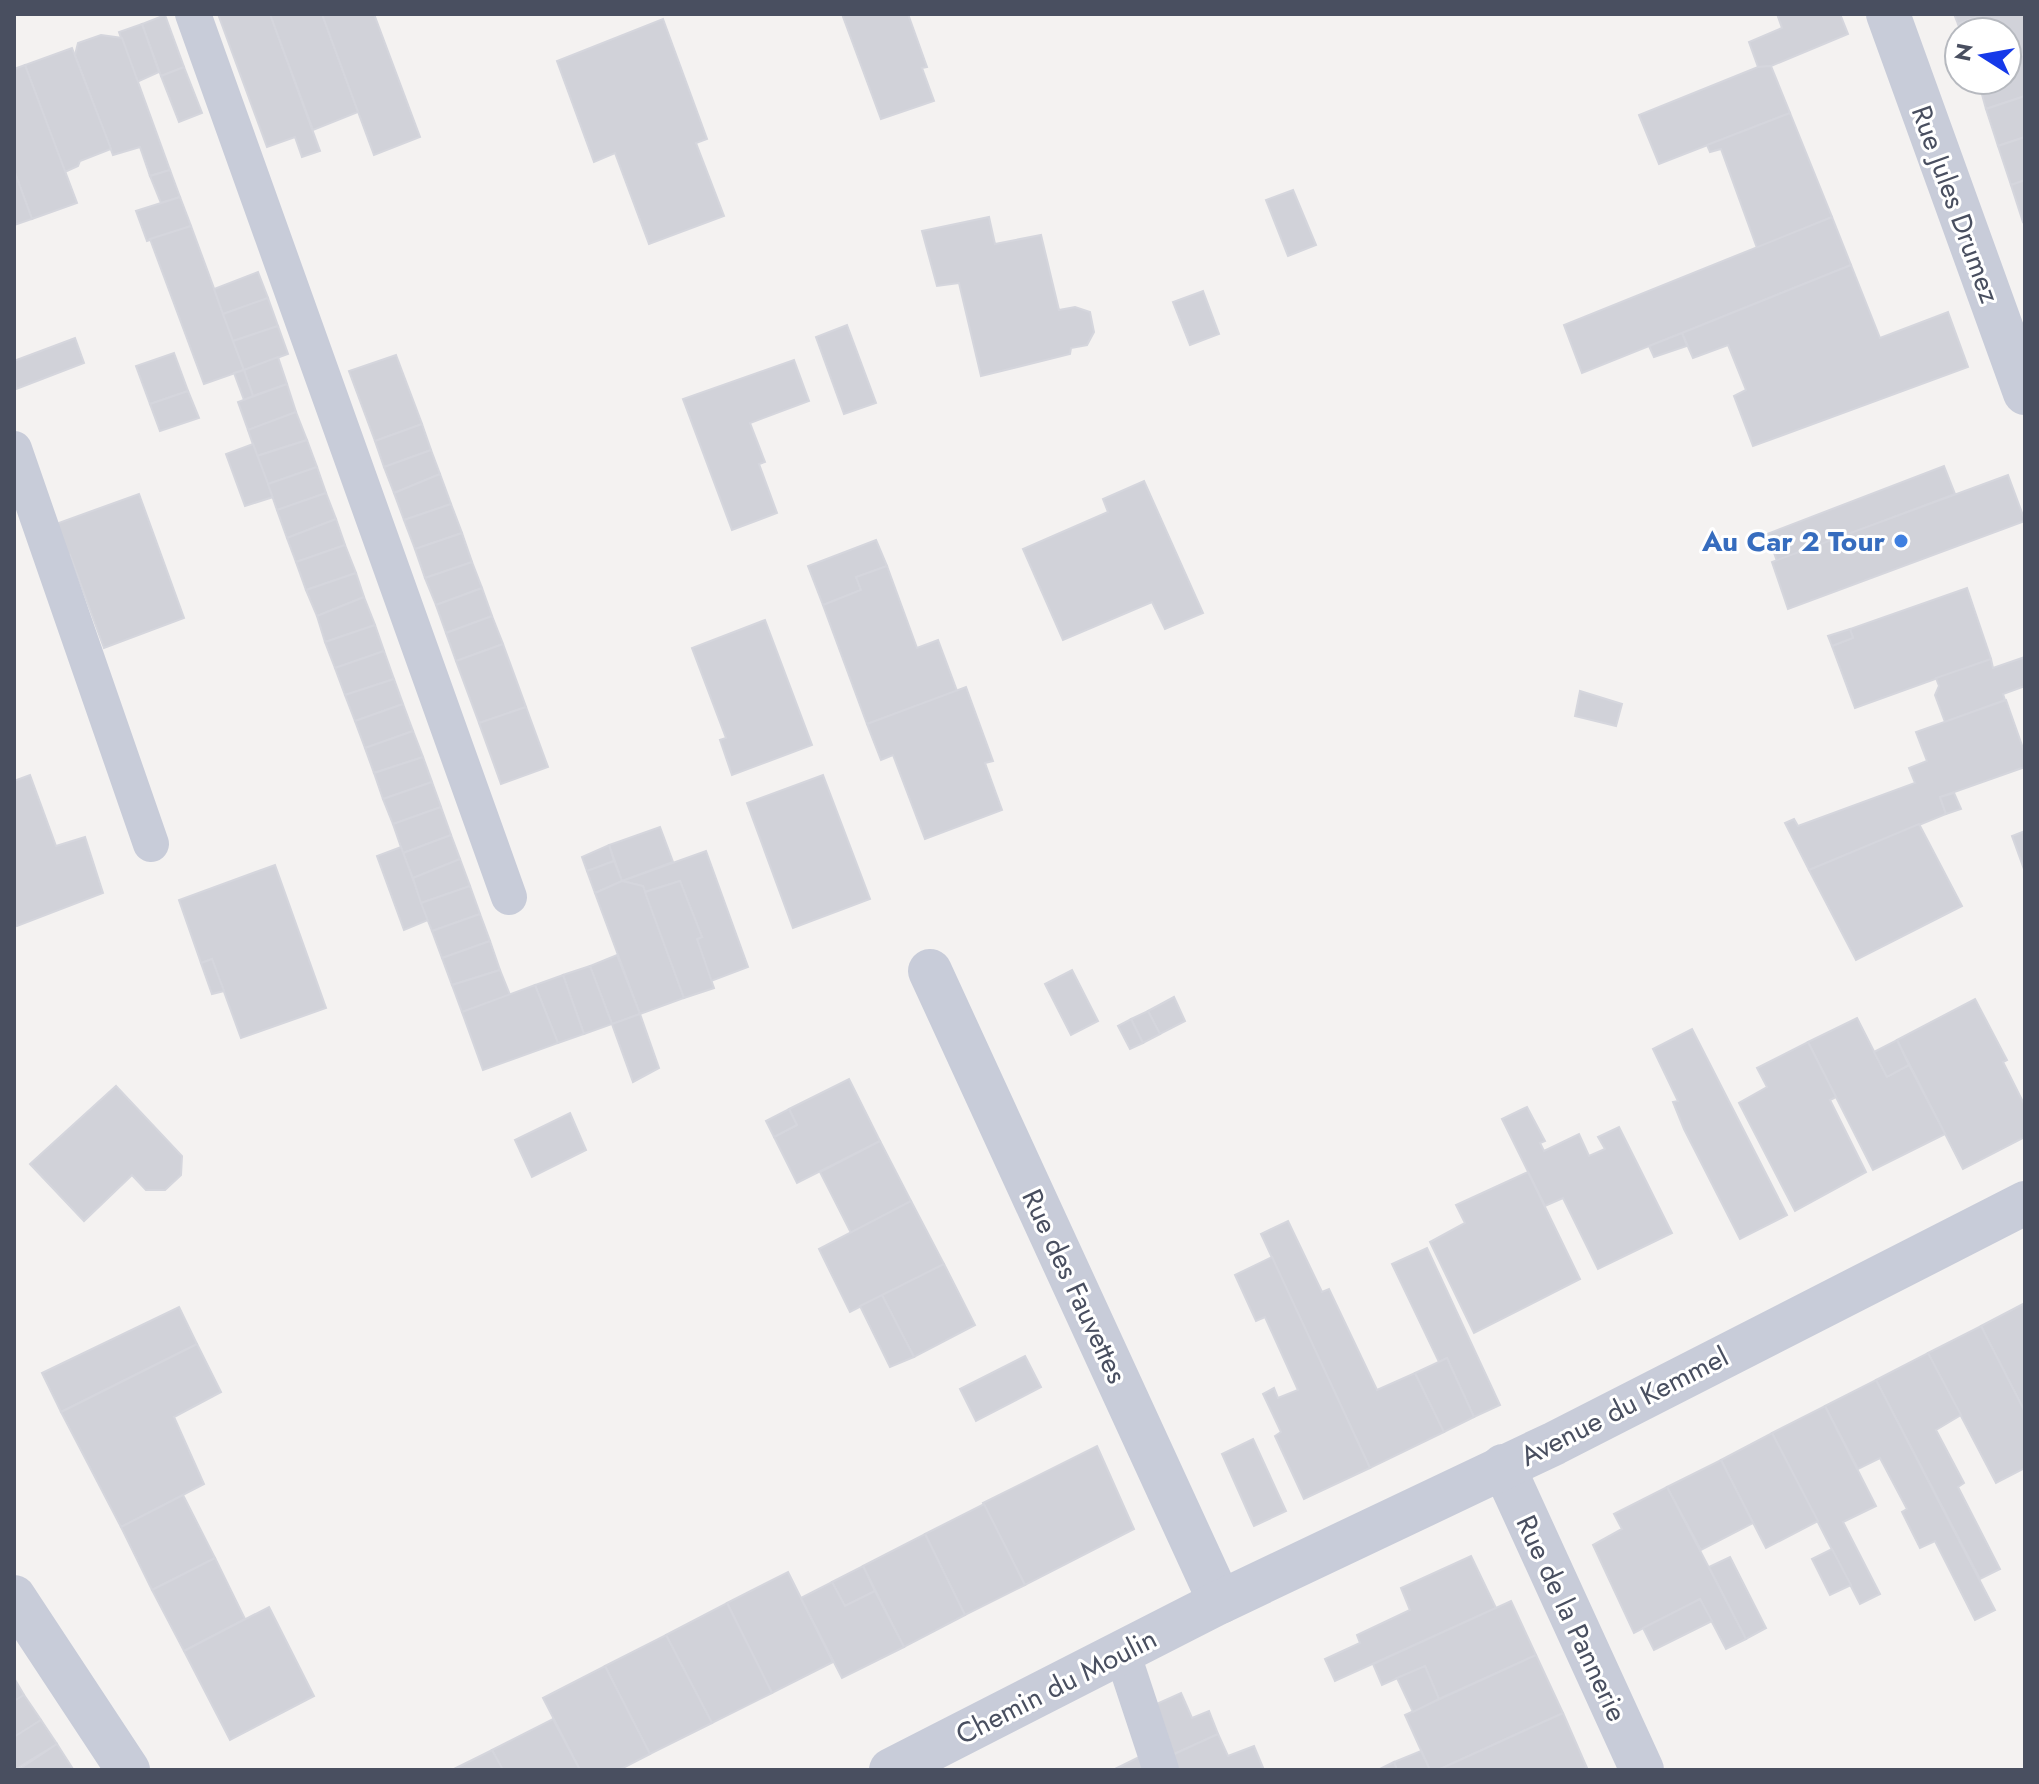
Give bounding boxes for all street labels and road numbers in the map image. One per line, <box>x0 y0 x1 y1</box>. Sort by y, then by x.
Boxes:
street label: Rue Jules Drumez <box>1901 100 2010 309</box>
street label: Rue des Fauvettes <box>1012 1182 1138 1390</box>
street label: Avenue du Kemmel <box>1513 1336 1735 1477</box>
street label: Rue de la Pannerie <box>1506 1508 1637 1728</box>
street label: Chemin du Moulin <box>949 1618 1164 1755</box>

